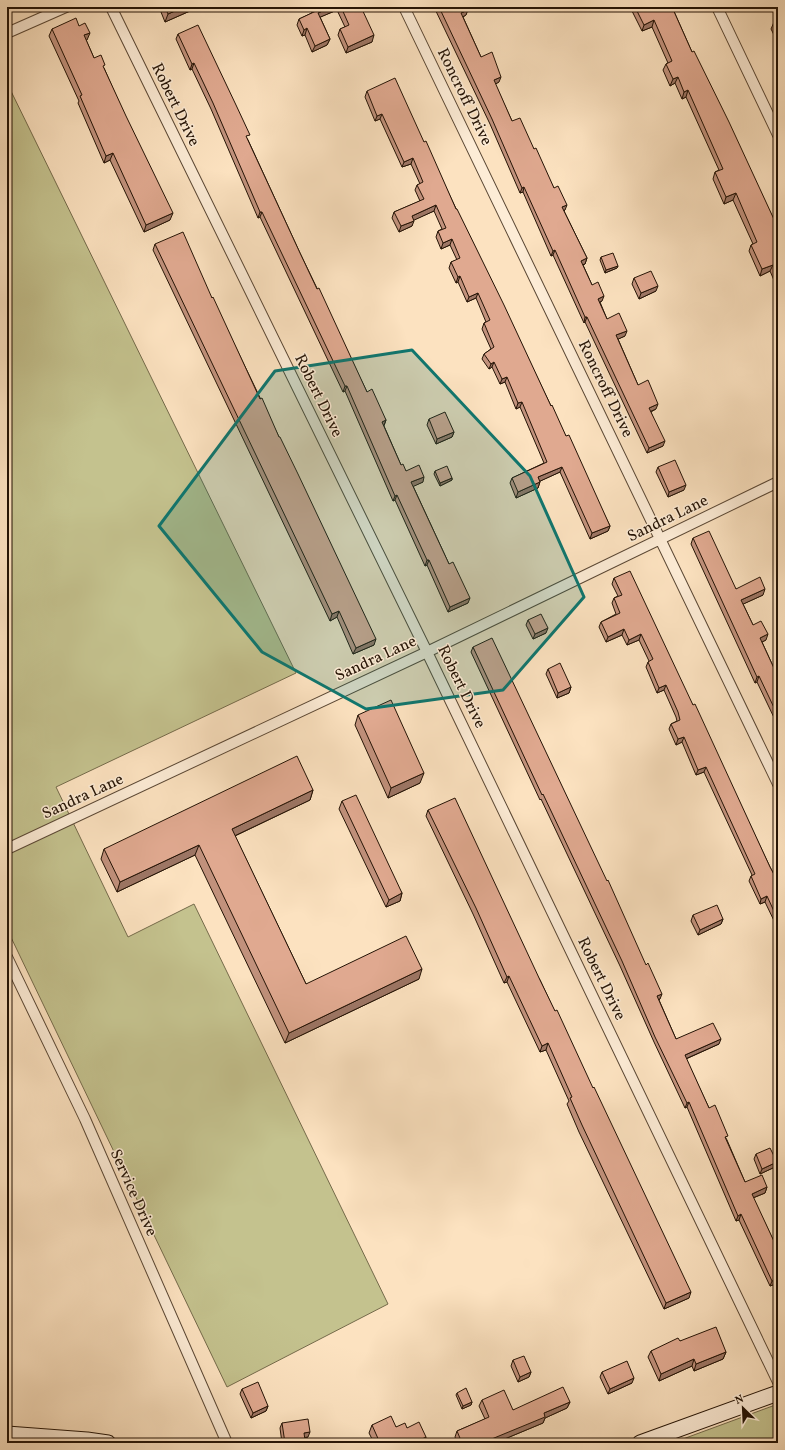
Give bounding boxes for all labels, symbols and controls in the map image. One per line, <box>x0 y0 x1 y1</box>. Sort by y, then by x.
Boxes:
street label: Roncroff Drive <box>431 45 497 149</box>
street label: Robert Drive <box>145 60 205 150</box>
street label: Roncroff Drive <box>572 337 638 441</box>
street label: Robert Drive <box>288 351 348 441</box>
street label: Sandra Lane <box>624 490 712 548</box>
street label: Sandra Lane <box>332 631 420 687</box>
street label: Robert Drive <box>431 642 491 732</box>
street label: Sandra Lane <box>39 769 127 825</box>
street label: Robert Drive <box>571 934 631 1024</box>
street label: Service Drive <box>104 1146 162 1240</box>
north arrow <box>723 1388 763 1428</box>
text: N <box>733 1392 746 1409</box>

